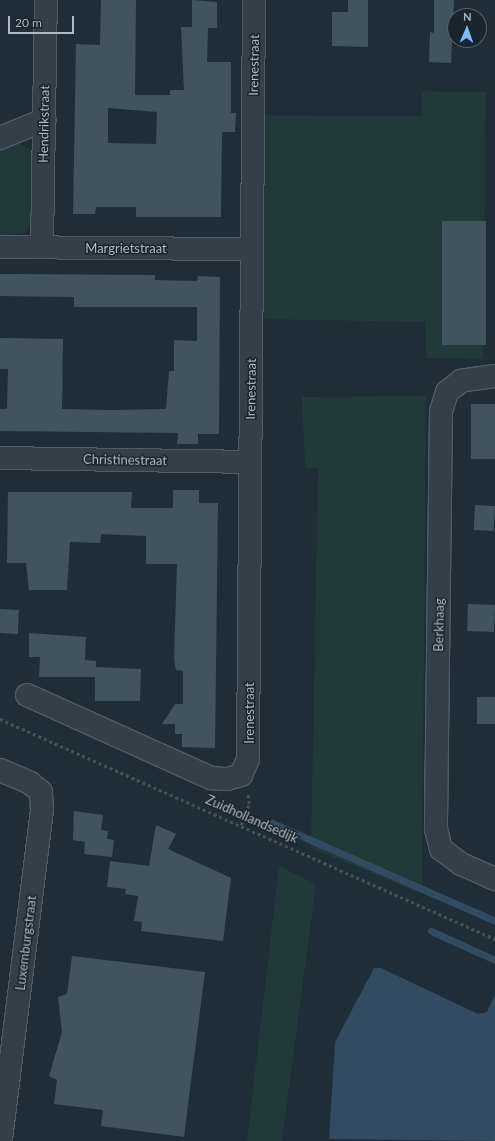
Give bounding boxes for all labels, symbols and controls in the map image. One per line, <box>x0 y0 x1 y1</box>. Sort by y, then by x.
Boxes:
scale bar <box>10 8 76 34</box>
north arrow <box>447 8 487 48</box>
text: N <box>463 10 472 23</box>
text: 20 m <box>15 15 42 30</box>
street label: Irenestraat <box>246 34 262 96</box>
street label: Hendrikstraat <box>36 85 52 163</box>
street label: Margrietstraat <box>85 240 167 256</box>
street label: Irenestraat <box>243 358 259 420</box>
street label: Christinestraat <box>83 451 167 469</box>
street label: Berkhaag <box>431 598 447 652</box>
street label: Irenestraat <box>241 682 257 744</box>
street label: Zuidhollandsedijk <box>203 792 301 846</box>
street label: Luxemburgstraat <box>12 895 40 991</box>

